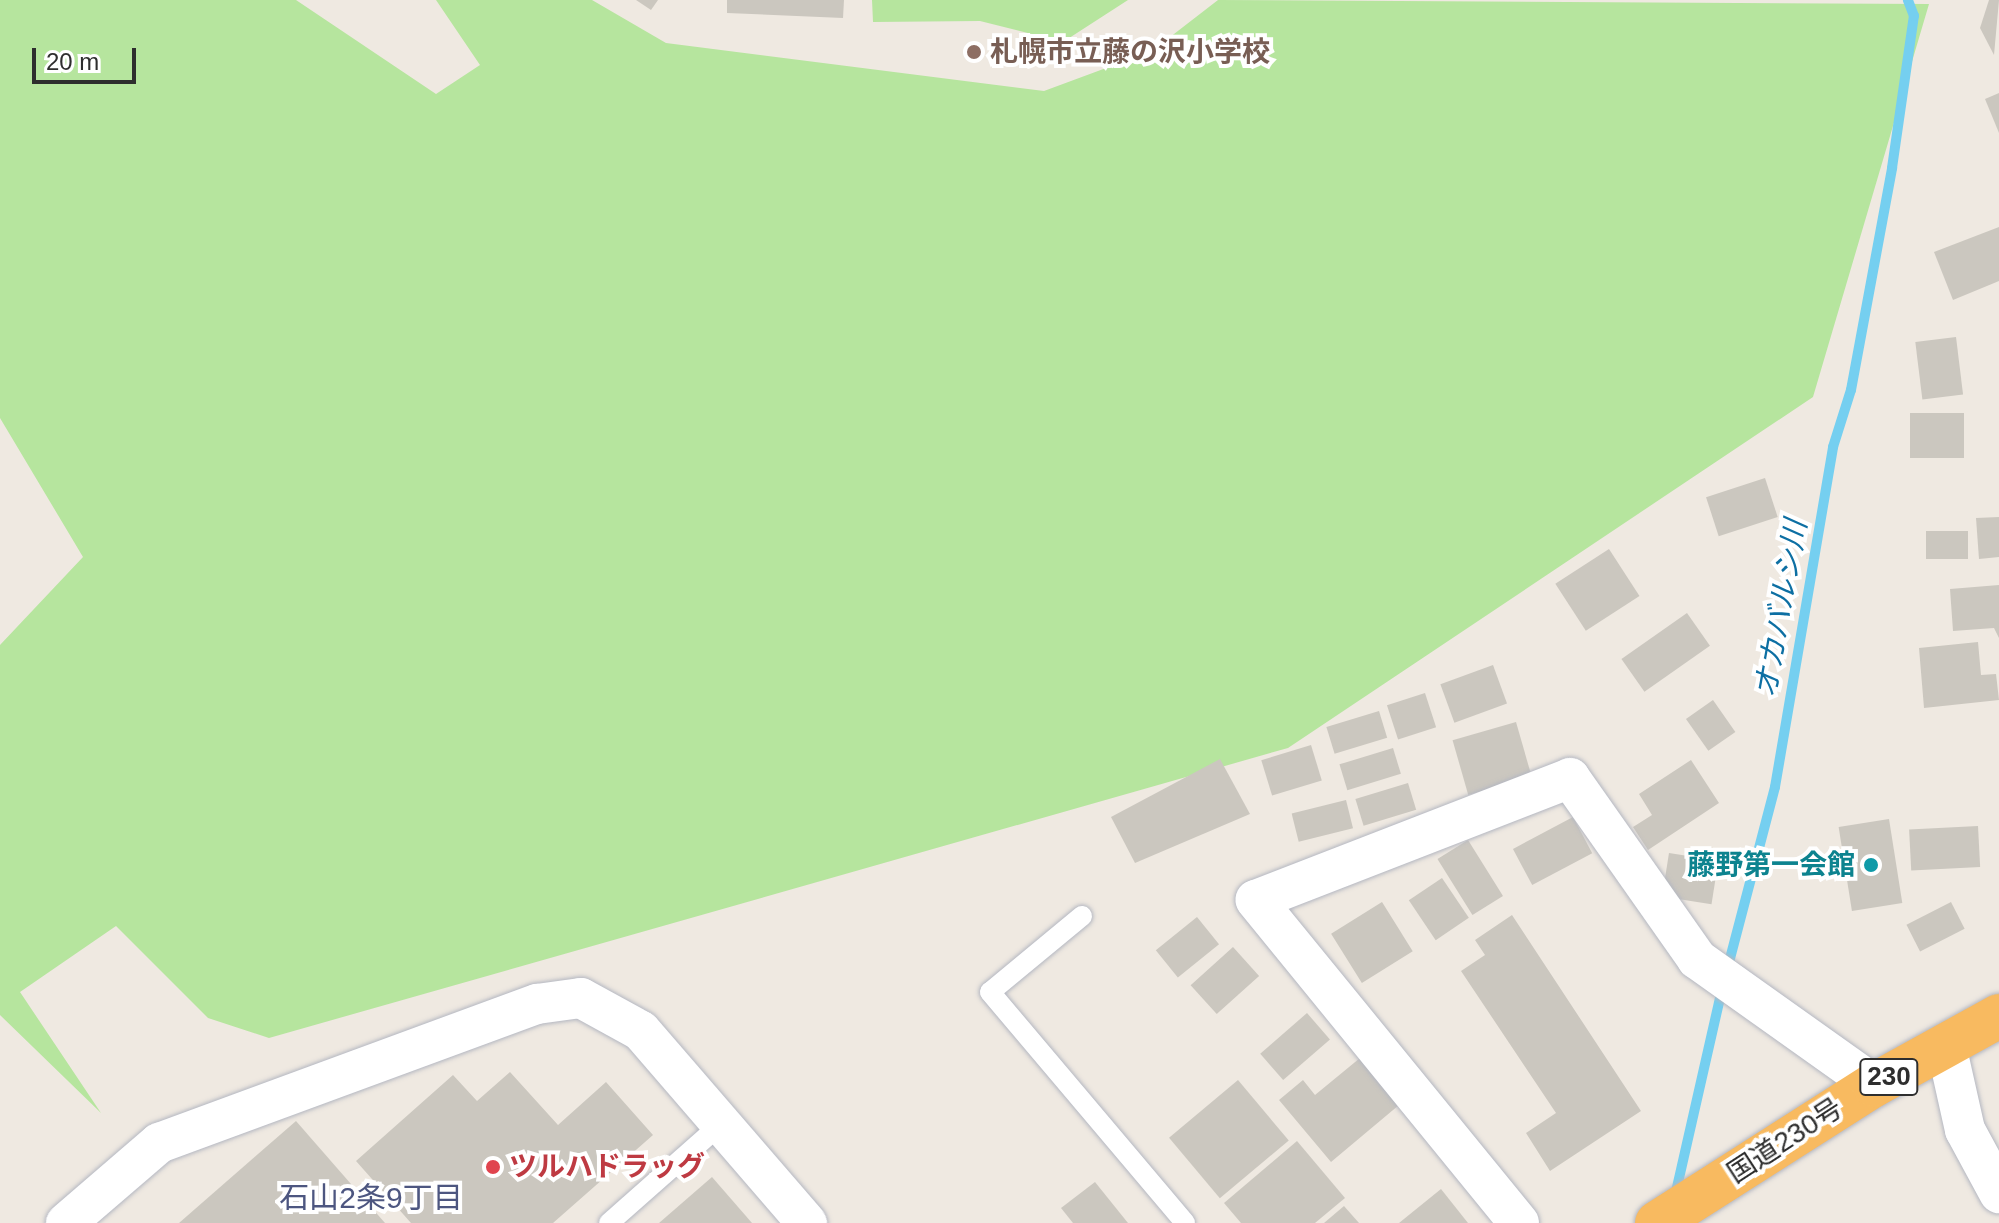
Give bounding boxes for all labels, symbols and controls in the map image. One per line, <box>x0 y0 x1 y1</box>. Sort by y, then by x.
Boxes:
scale bar <box>36 32 140 82</box>
place label: 札幌市立藤の沢小学校 <box>990 35 1270 69</box>
marker: 札幌市立藤の沢小学校 <box>965 43 983 61</box>
text: 20 m <box>46 48 99 75</box>
water label: オカバルシ川 <box>1748 517 1814 701</box>
place label: 藤野第一会館 <box>1687 848 1855 882</box>
marker: 藤野第一会館 <box>1862 856 1880 874</box>
road number: 230 <box>1859 1055 1919 1099</box>
street label: 国道230号 <box>1721 1091 1849 1191</box>
place label: ツルハドラッグ <box>509 1150 705 1184</box>
marker: ツルハドラッグ <box>484 1158 502 1176</box>
district label: 石山2条9丁目 <box>279 1180 463 1216</box>

